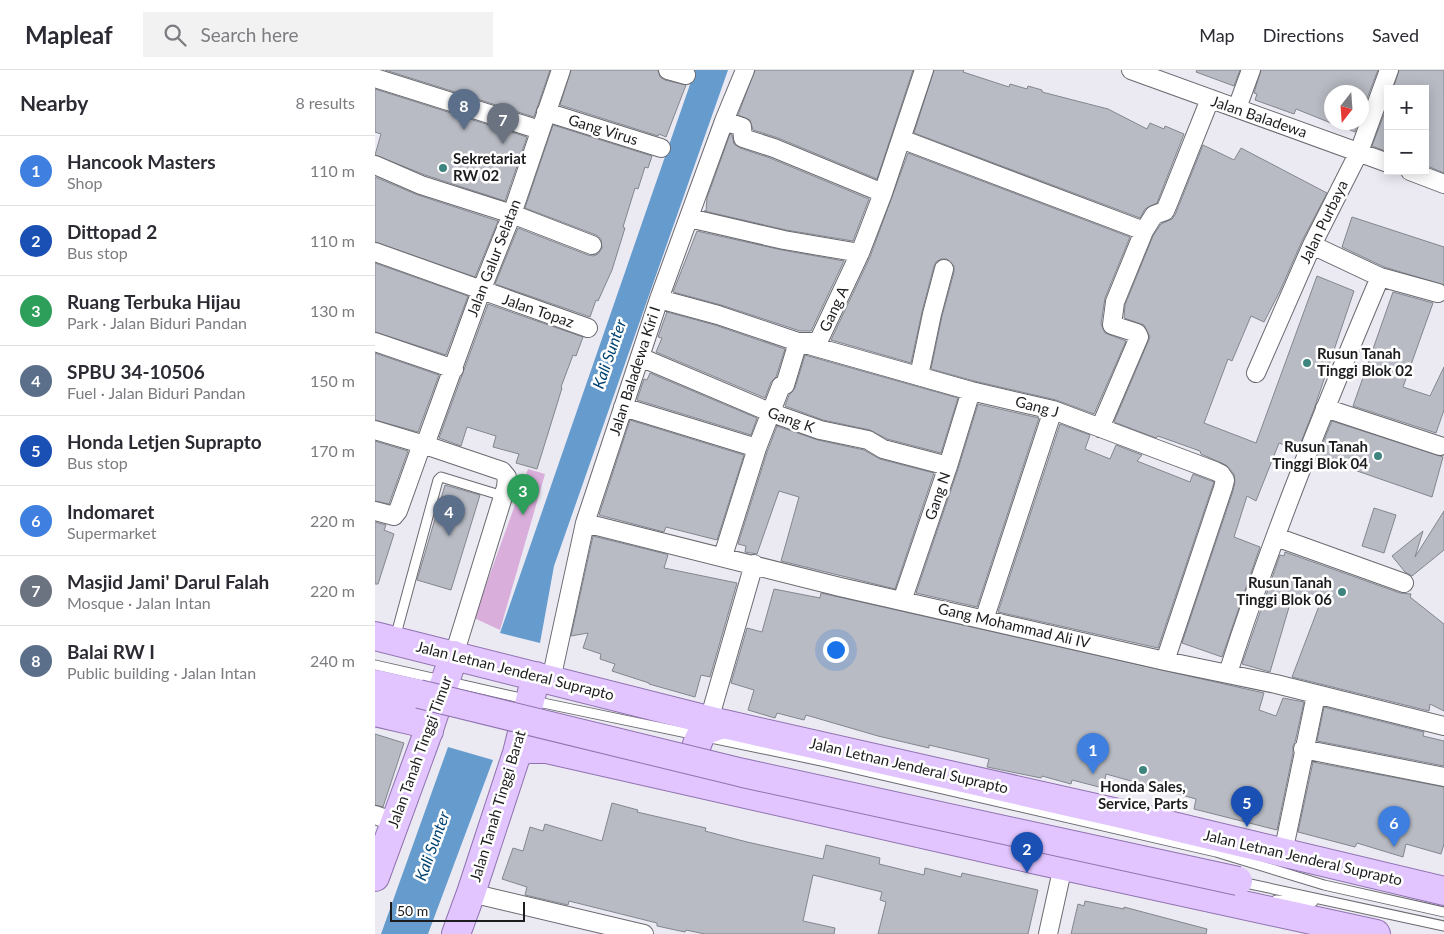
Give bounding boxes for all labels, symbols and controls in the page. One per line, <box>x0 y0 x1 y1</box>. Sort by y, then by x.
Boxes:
search box <box>143 12 493 57</box>
text: Mapleaf <box>25 20 113 49</box>
icon: search <box>161 21 189 49</box>
text: Search here <box>201 23 299 46</box>
text: Map <box>1199 24 1235 46</box>
text: Directions <box>1263 24 1344 46</box>
text: Saved <box>1372 24 1419 46</box>
north arrow <box>1324 85 1369 130</box>
map controls <box>1384 85 1429 175</box>
button: + <box>1384 85 1429 130</box>
pin: 8 <box>448 89 480 130</box>
text: Nearby <box>20 90 88 115</box>
street label: Jalan Baladewa <box>1209 91 1310 141</box>
text: 8 results <box>295 93 355 112</box>
pin: 7 <box>487 103 519 144</box>
street label: Gang Virus <box>566 110 640 148</box>
button: − <box>1384 130 1429 175</box>
place label: Sekretariat RW 02 <box>453 149 527 184</box>
text: Hancook Masters <box>67 150 216 173</box>
text: 1 <box>31 161 41 180</box>
text: 110 m <box>310 161 355 180</box>
marker: Sekretariat RW 02 <box>437 162 449 174</box>
text: Shop <box>67 173 103 192</box>
street label: Jalan Purbaya <box>1295 177 1351 266</box>
street label: Jalan Galur Selatan <box>462 196 524 319</box>
text: Dittopad 2 <box>67 220 157 243</box>
text: 2 <box>31 231 41 250</box>
text: 110 m <box>310 231 355 250</box>
text: Bus stop <box>67 243 128 262</box>
street label: Gang A <box>815 282 852 334</box>
street label: Jalan Topaz <box>500 289 577 331</box>
text: Ruang Terbuka Hijau <box>67 290 241 313</box>
text: 3 <box>31 301 41 320</box>
text: 130 m <box>310 301 355 320</box>
street label: Jalan Baladewa Kiri I <box>605 304 663 437</box>
text: Park · Jalan Biduri Pandan <box>67 313 247 332</box>
water label: Kali Sunter <box>588 316 629 391</box>
place label: Rusun Tanah Tinggi Blok 02 <box>1317 344 1413 379</box>
marker: Rusun Tanah Tinggi Blok 02 <box>1301 357 1313 369</box>
text: SPBU 34-10506 <box>67 360 205 383</box>
text: 4 <box>31 371 41 390</box>
text: 150 m <box>310 371 355 390</box>
text: Fuel · Jalan Biduri Pandan <box>67 383 245 402</box>
street label: Gang J <box>1014 392 1061 420</box>
street label: Gang K <box>766 402 817 436</box>
text: Honda Letjen Suprapto <box>67 430 262 453</box>
place label: Rusun Tanah Tinggi Blok 04 <box>1272 437 1368 472</box>
text: 5 <box>31 441 41 460</box>
text: 170 m <box>310 441 355 460</box>
marker: Rusun Tanah Tinggi Blok 04 <box>1372 450 1384 462</box>
text: Bus stop <box>67 453 128 472</box>
street label: Gang N <box>920 469 954 522</box>
pin: 3 <box>507 474 539 515</box>
pin: 4 <box>433 495 465 536</box>
text: Indomaret <box>67 500 154 523</box>
text: 6 <box>31 511 41 530</box>
text: 220 m <box>310 511 355 530</box>
text: Supermarket <box>67 523 156 542</box>
text: Masjid Jami' Darul Falah <box>67 570 269 593</box>
place label: Rusun Tanah Tinggi Blok 06 <box>1236 573 1332 608</box>
text: 7 <box>31 581 41 600</box>
text: 220 m <box>310 581 355 600</box>
marker: Rusun Tanah Tinggi Blok 06 <box>1336 586 1348 598</box>
text: Mosque · Jalan Intan <box>67 593 211 612</box>
street label: Gang Mohammad Ali IV <box>936 599 1093 652</box>
street label: Jalan Letnan Jenderal Suprapto <box>414 637 616 703</box>
your location <box>823 637 849 663</box>
text: Balai RW I <box>67 640 155 663</box>
text: 8 <box>31 651 41 670</box>
text: 240 m <box>310 651 355 670</box>
text: Public building · Jalan Intan <box>67 663 256 682</box>
street label: Jalan Tanah Tinggi Timur <box>383 673 455 830</box>
street label: Jalan Tanah Tinggi Barat <box>465 727 529 884</box>
street label: Jalan Letnan Jenderal Suprapto <box>808 733 1010 797</box>
pin: 1 <box>1077 733 1109 774</box>
marker: Honda Sales, Service, Parts <box>1137 764 1149 776</box>
place label: Honda Sales, Service, Parts <box>1098 777 1189 812</box>
pin: 5 <box>1231 786 1263 827</box>
pin: 6 <box>1378 806 1410 847</box>
water label: Kali Sunter <box>410 808 453 883</box>
street label: Jalan Letnan Jenderal Suprapto <box>1202 825 1404 889</box>
pin: 2 <box>1011 832 1043 873</box>
scale bar <box>390 899 525 922</box>
text: 50 m <box>397 902 428 919</box>

